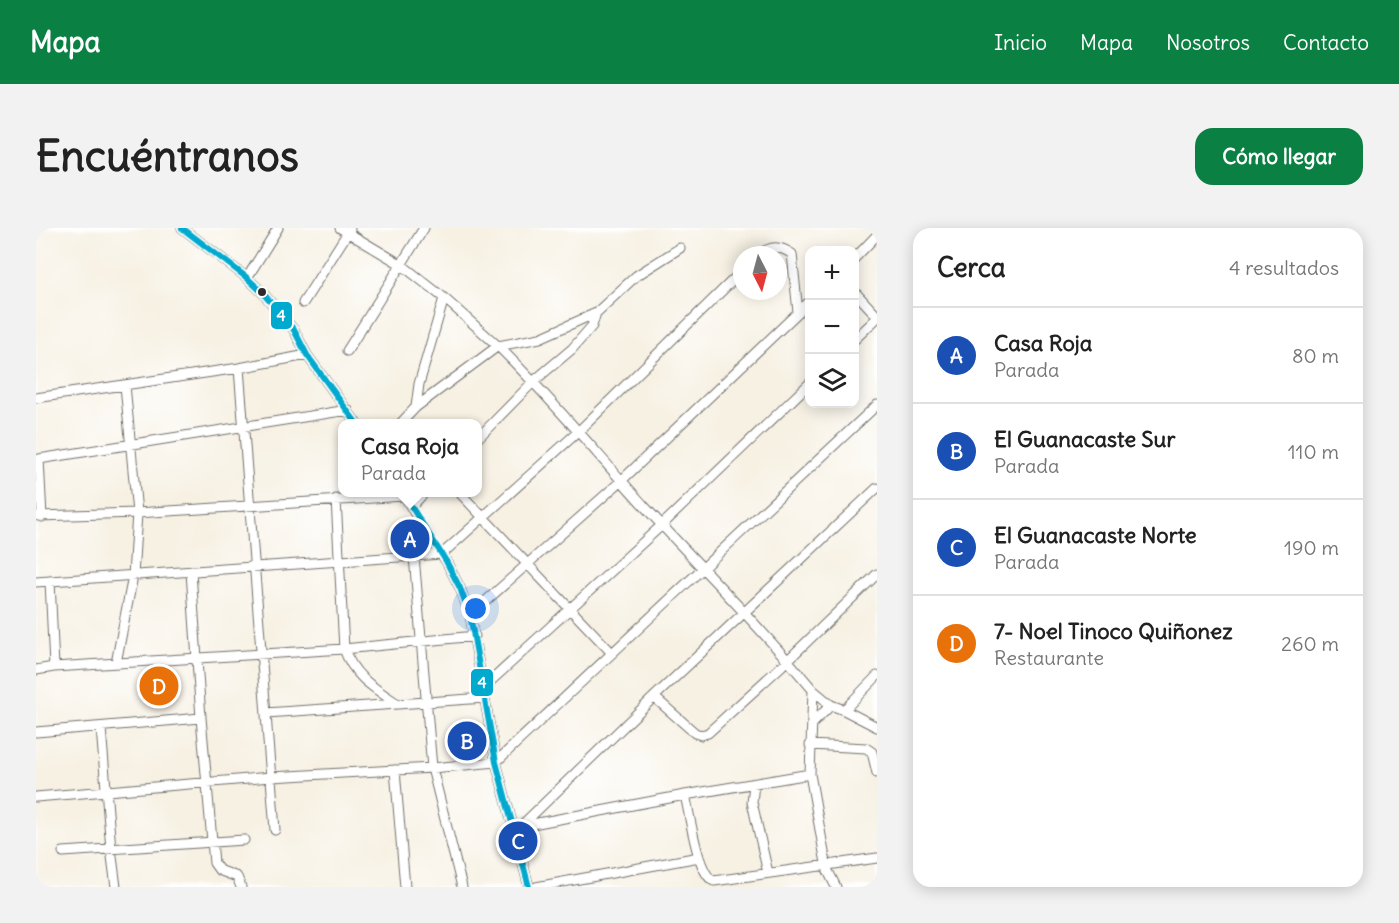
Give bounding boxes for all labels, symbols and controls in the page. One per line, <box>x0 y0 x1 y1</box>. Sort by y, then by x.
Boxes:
text: Mapa <box>30 24 100 60</box>
text: Inicio <box>994 29 1047 56</box>
text: Mapa <box>1080 29 1133 56</box>
text: Nosotros <box>1166 29 1250 56</box>
text: Contacto <box>1283 29 1369 56</box>
button: Cómo llegar <box>1195 128 1363 185</box>
text: Encuéntranos <box>36 130 299 182</box>
north arrow <box>733 246 787 300</box>
map controls <box>805 246 859 408</box>
button: + <box>805 246 859 300</box>
text: Cerca <box>937 251 1006 284</box>
text: 4 resultados <box>1229 255 1339 280</box>
unlabelled marker <box>256 286 268 298</box>
button: − <box>805 300 859 354</box>
line badge: 4 <box>270 301 293 330</box>
text: 4 <box>276 305 286 325</box>
text: Casa Roja <box>994 329 1092 357</box>
text: A <box>950 343 963 368</box>
text: 80 m <box>1292 343 1339 368</box>
button: layers <box>805 354 859 408</box>
text: Parada <box>994 357 1059 382</box>
popup <box>338 419 482 497</box>
text: El Guanacaste Sur <box>994 425 1175 453</box>
text: Casa Roja <box>361 432 459 460</box>
text: B <box>950 439 963 464</box>
text: 110 m <box>1288 439 1339 464</box>
text: Parada <box>994 453 1059 478</box>
text: Parada <box>361 460 426 485</box>
pin: A <box>390 516 430 562</box>
text: El Guanacaste Norte <box>994 521 1197 549</box>
text: C <box>950 535 963 560</box>
text: 190 m <box>1284 535 1339 560</box>
text: Parada <box>994 549 1059 574</box>
your location <box>461 594 490 623</box>
text: 7- Noel Tinoco Quiñonez <box>994 617 1233 645</box>
text: D <box>949 631 964 656</box>
text: 260 m <box>1281 631 1339 656</box>
text: Restaurante <box>994 645 1104 670</box>
pin: D <box>140 664 178 708</box>
line badge: 4 <box>470 668 494 697</box>
text: 4 <box>477 672 487 692</box>
pin: B <box>448 718 486 764</box>
pin: C <box>498 818 538 864</box>

